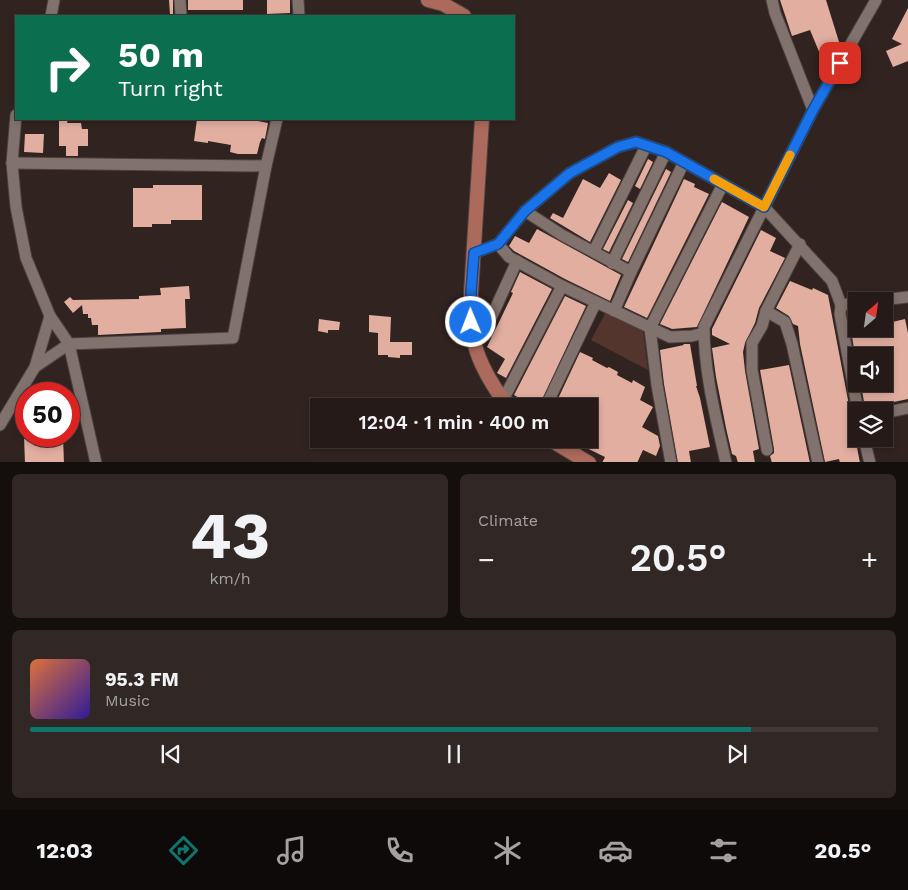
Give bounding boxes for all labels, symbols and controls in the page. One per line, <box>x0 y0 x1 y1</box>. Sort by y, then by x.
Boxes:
text: 50 m <box>118 34 204 76</box>
icon: right <box>35 35 100 100</box>
pin <box>819 42 861 84</box>
icon: arrive <box>826 49 854 77</box>
text: Turn right <box>118 76 223 101</box>
north arrow <box>848 292 892 338</box>
map controls <box>848 292 893 447</box>
position arrow <box>444 295 496 347</box>
button: sound <box>848 347 893 392</box>
speed limit sign: 50 <box>15 382 80 447</box>
button: layers <box>848 402 893 447</box>
text: 12:04 · 1 min · 400 m <box>359 411 549 434</box>
text: 43 <box>190 498 270 574</box>
text: Climate <box>478 511 538 530</box>
text: 20.5° <box>629 536 727 580</box>
text: − <box>478 543 495 576</box>
text: + <box>861 543 878 576</box>
text: km/h <box>209 569 251 588</box>
text: 95.3 FM <box>105 668 179 691</box>
text: Music <box>105 691 150 710</box>
icon: previous <box>157 740 185 768</box>
icon: pause <box>440 740 468 768</box>
icon: next <box>723 740 751 768</box>
icon: directions <box>166 833 201 868</box>
icon: music <box>274 833 309 868</box>
icon: phone <box>382 833 417 868</box>
icon: climate <box>490 833 525 868</box>
icon: car <box>598 833 633 868</box>
icon: filters <box>706 833 741 868</box>
text: 12:03 <box>37 838 93 863</box>
text: 20.5° <box>814 838 871 863</box>

